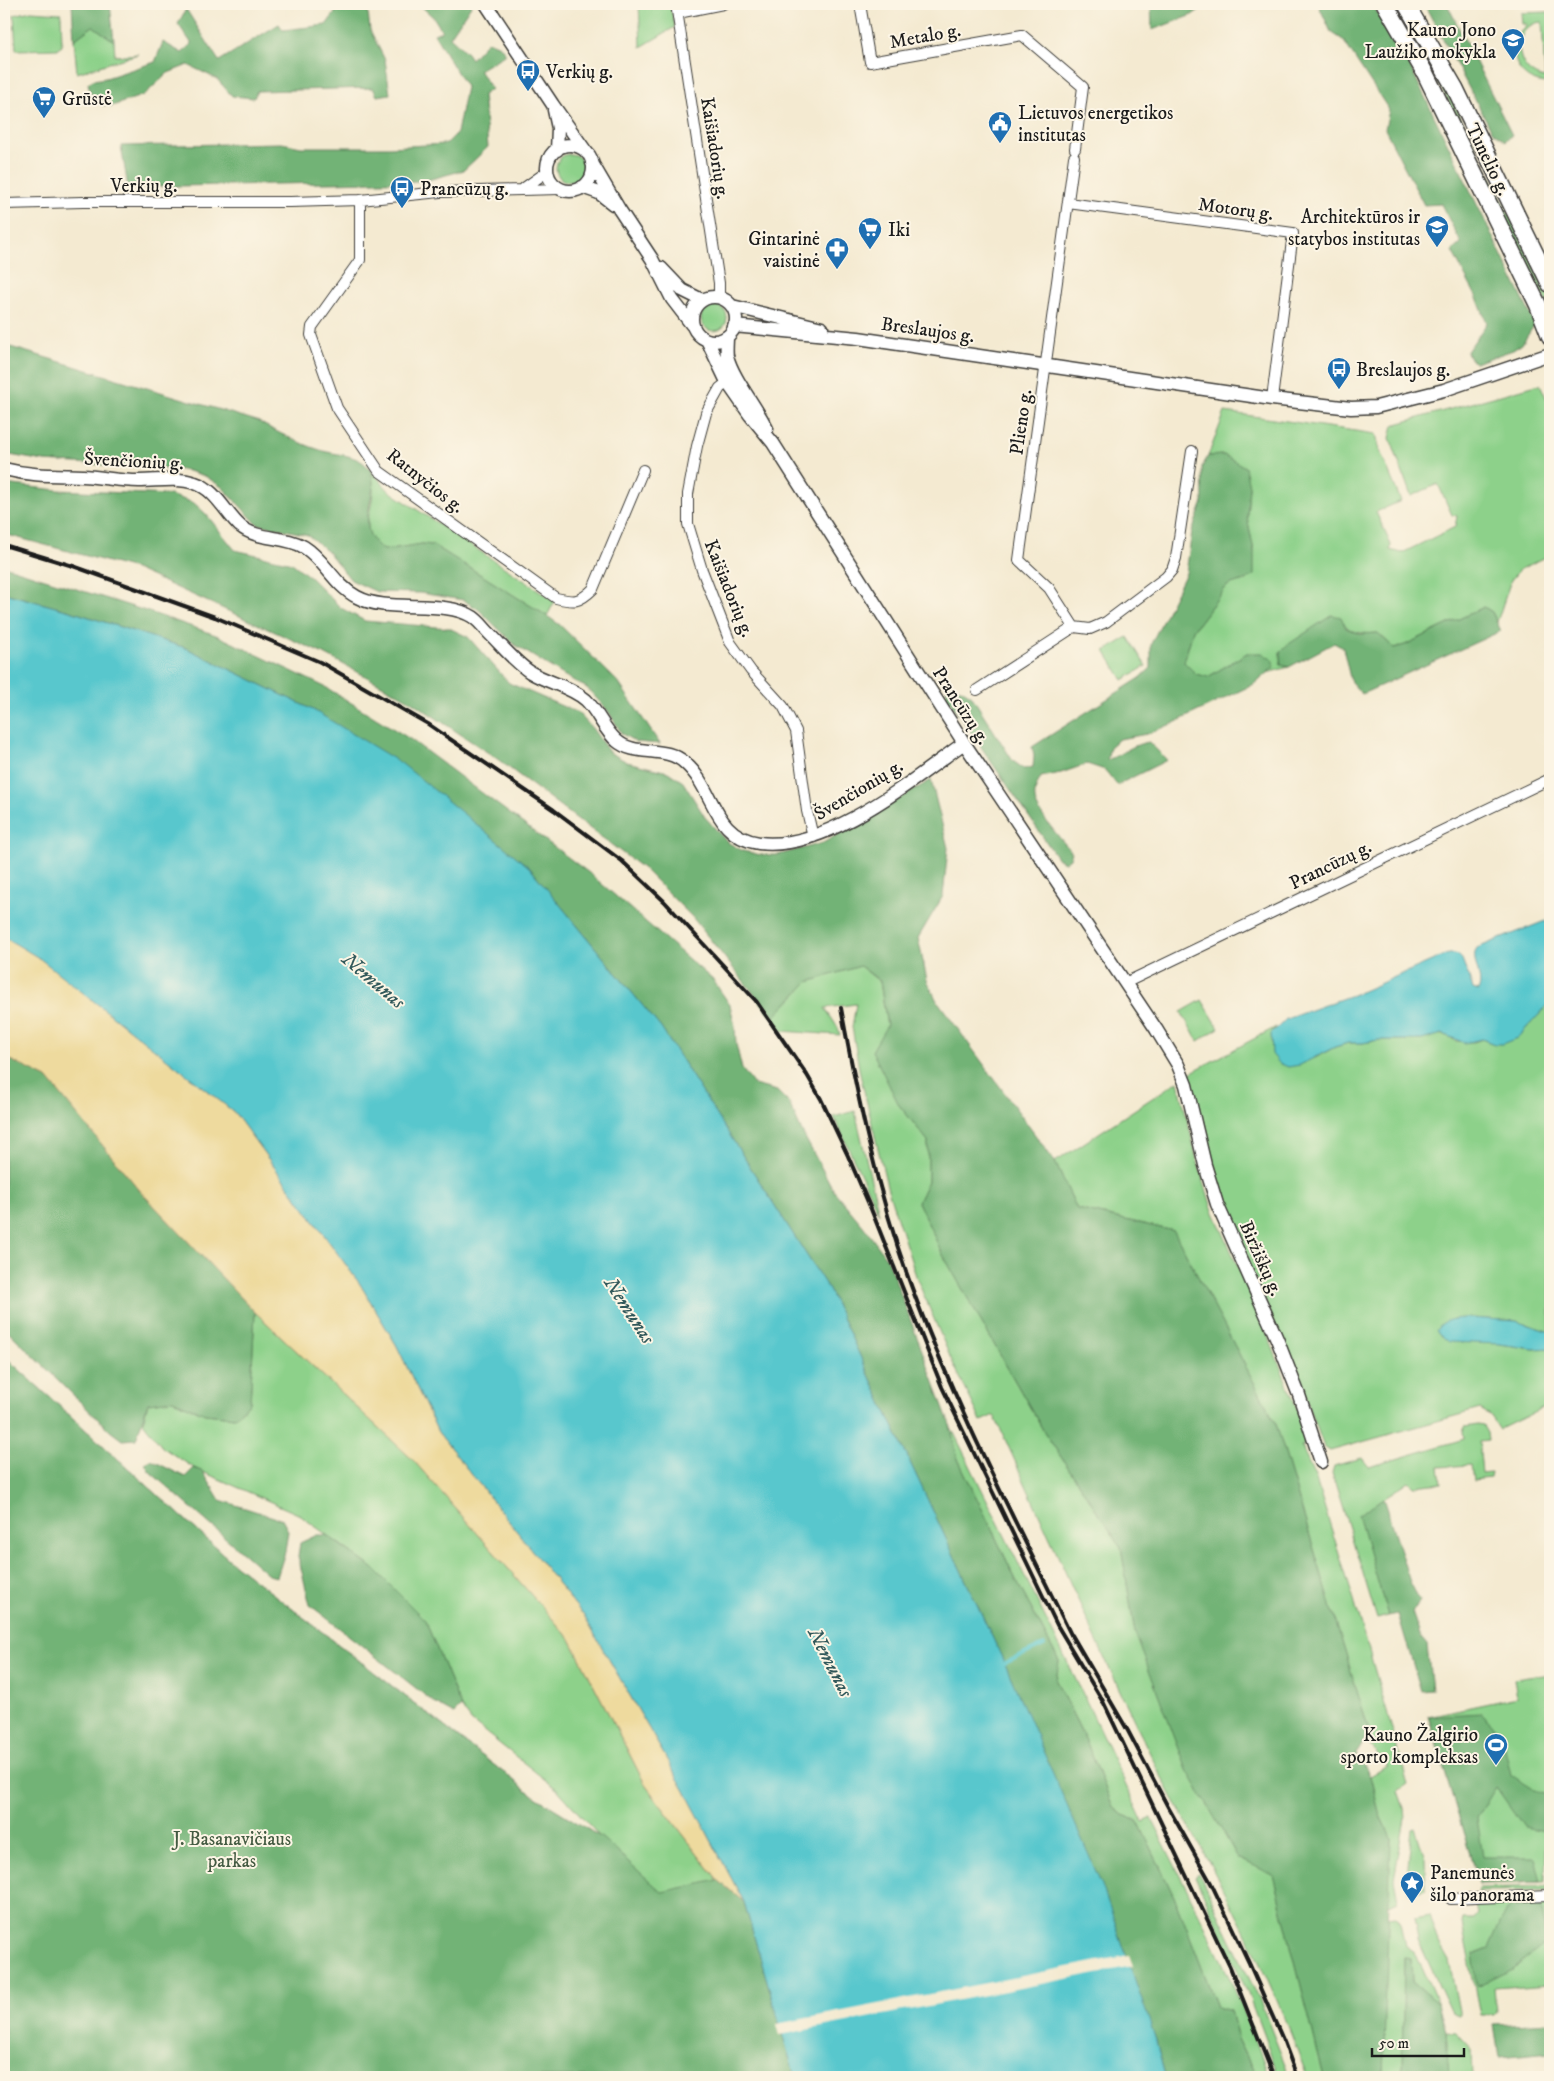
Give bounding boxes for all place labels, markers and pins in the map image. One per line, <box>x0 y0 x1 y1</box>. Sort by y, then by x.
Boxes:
place label: Kauno Jono Laužiko mokykla <box>1365 19 1496 64</box>
school or university icon: Kauno Jono Laužiko mokykla <box>1500 27 1526 61</box>
bus stop icon: Verkių g. <box>515 58 541 92</box>
place label: Verkių g. <box>545 61 613 84</box>
supermarket icon: Grūstė <box>31 85 57 119</box>
place label: Grūstė <box>62 88 112 111</box>
place label: Lietuvos energetikos institutas <box>1018 102 1173 147</box>
public building icon: Lietuvos energetikos institutas <box>987 110 1013 144</box>
bus stop icon: Prancūzų g. <box>389 175 415 209</box>
place label: Prancūzų g. <box>420 178 509 201</box>
place label: Architektūros ir statybos institutas <box>1288 206 1420 251</box>
school or university icon: Architektūros ir statybos institutas <box>1424 214 1450 248</box>
supermarket icon: Iki <box>857 216 883 250</box>
place label: Iki <box>888 219 910 242</box>
place label: Gintarinė vaistinė <box>748 228 820 273</box>
pharmacy icon: Gintarinė vaistinė <box>824 236 850 270</box>
bus stop icon: Breslaujos g. <box>1326 356 1352 390</box>
place label: Breslaujos g. <box>1356 359 1450 382</box>
place label: Kauno Žalgirio sporto kompleksas <box>1341 1722 1478 1769</box>
sports icon: Kauno Žalgirio sporto kompleksas <box>1483 1732 1509 1766</box>
place label: Panemunės šilo panorama <box>1430 1862 1534 1907</box>
place icon: Panemunės šilo panorama <box>1399 1870 1425 1904</box>

